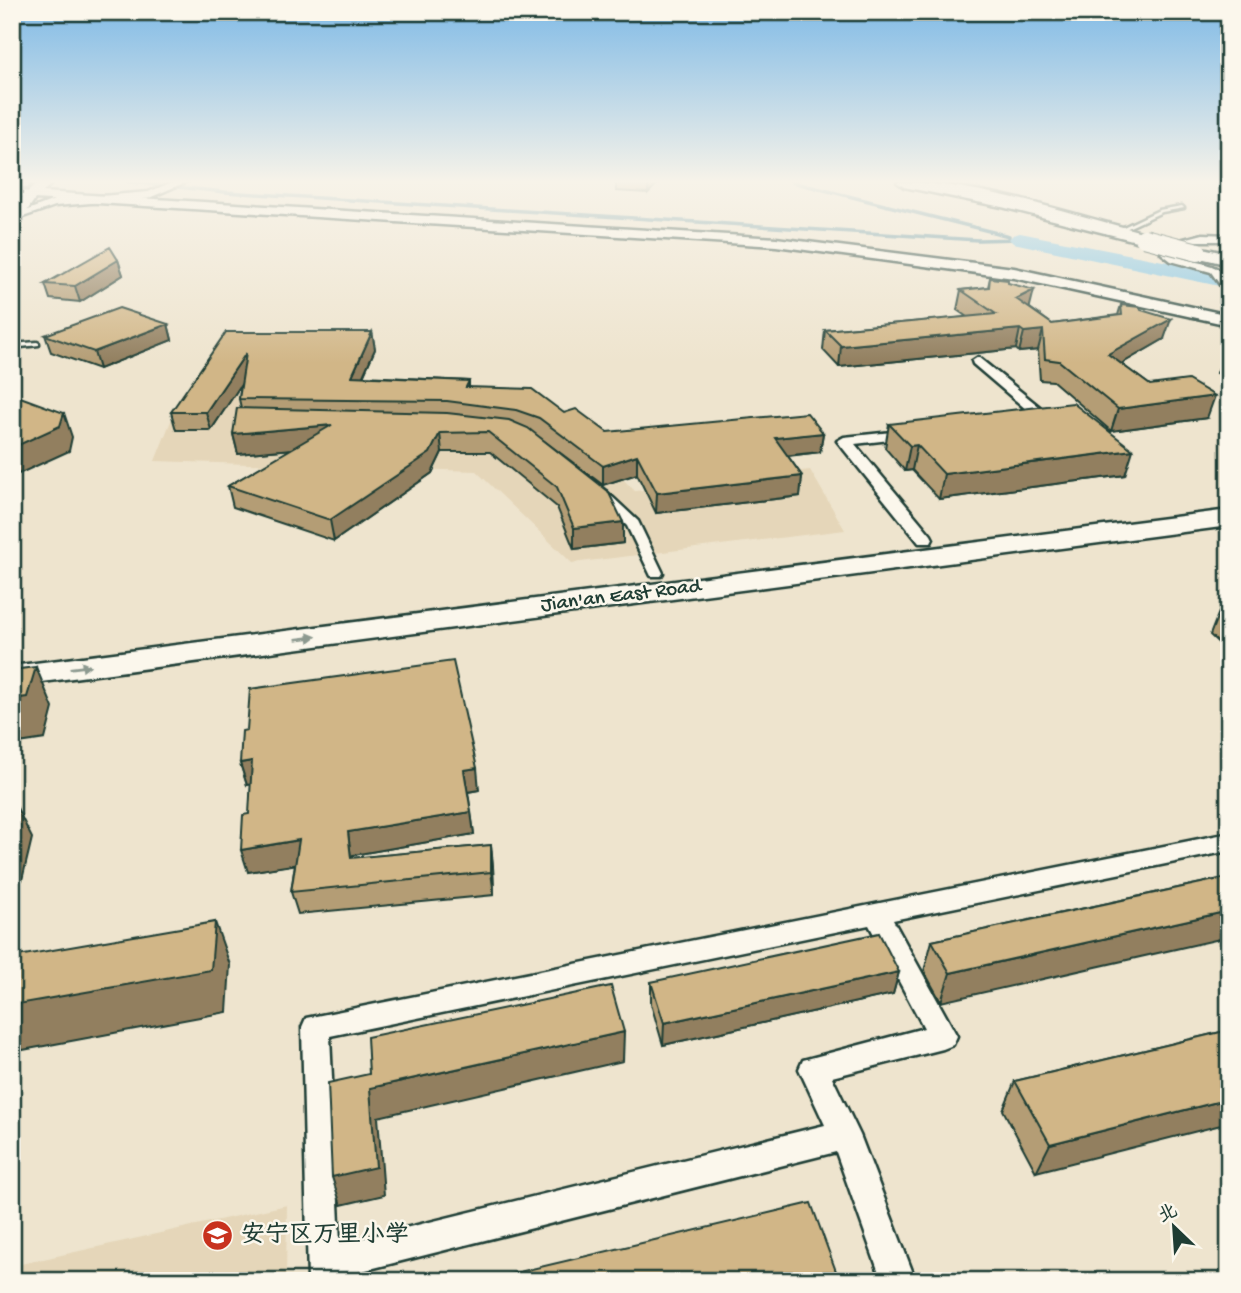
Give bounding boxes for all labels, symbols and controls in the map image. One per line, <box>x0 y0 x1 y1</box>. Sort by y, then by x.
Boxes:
street label: Jian'an East Road <box>540 575 704 619</box>
one-way arrow <box>295 632 317 643</box>
one-way arrow <box>69 661 91 672</box>
north arrow <box>1140 1192 1210 1262</box>
text: 北 <box>1155 1200 1182 1229</box>
school or university icon: 安宁区万里小学 <box>201 1219 235 1253</box>
place label: 安宁区万里小学 <box>241 1221 409 1251</box>

